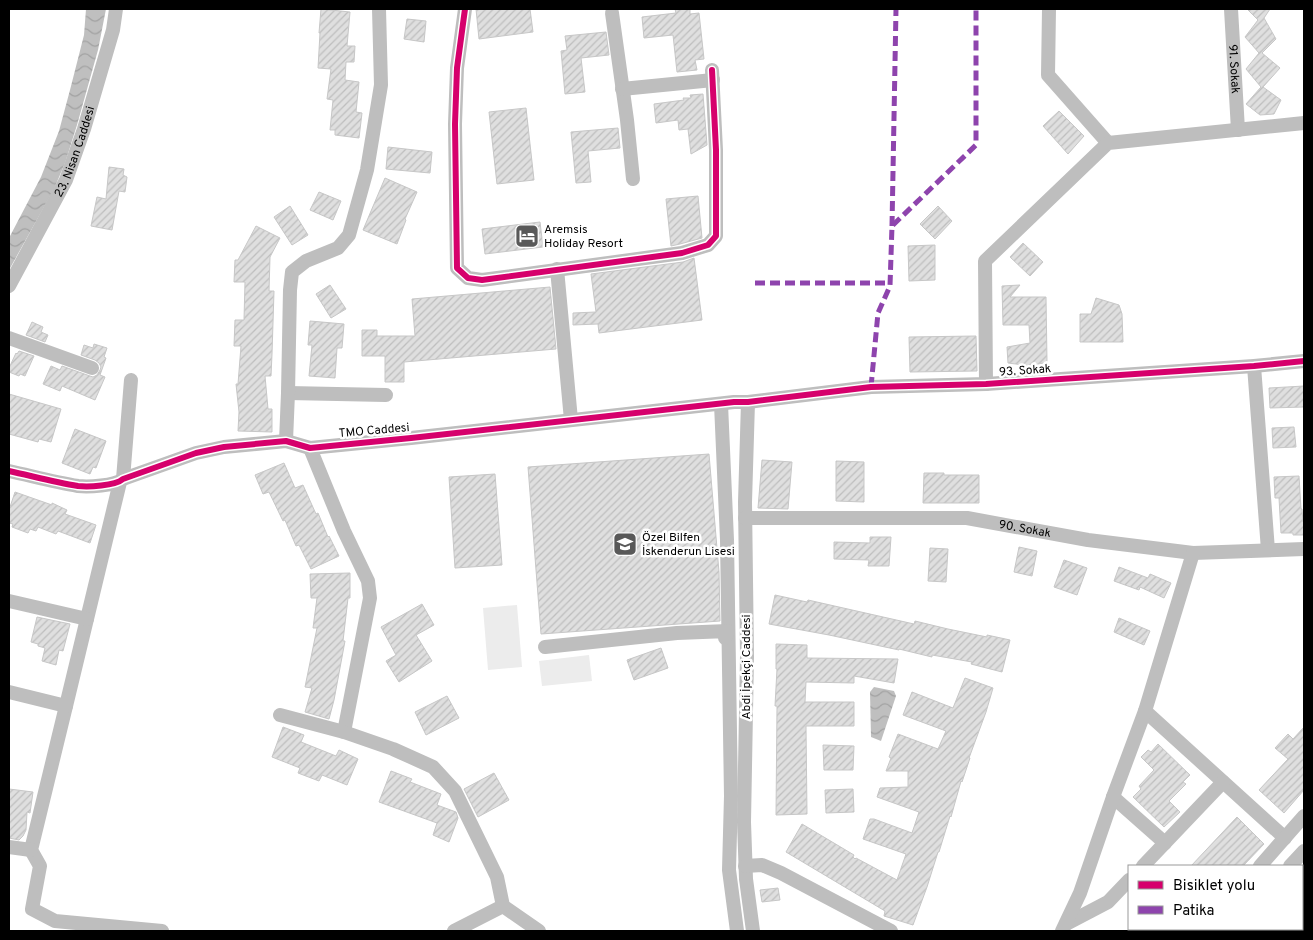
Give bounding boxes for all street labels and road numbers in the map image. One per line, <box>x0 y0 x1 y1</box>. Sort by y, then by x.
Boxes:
street label: 91. Sokak <box>1224 44 1243 94</box>
street label: 23. Nisan Caddesi <box>51 104 99 200</box>
street label: 93. Sokak <box>998 361 1052 381</box>
street label: TMO Caddesi <box>338 420 410 442</box>
street label: 90. Sokak <box>997 517 1052 542</box>
street label: Abdi İpekçi Caddesi <box>739 614 755 720</box>

